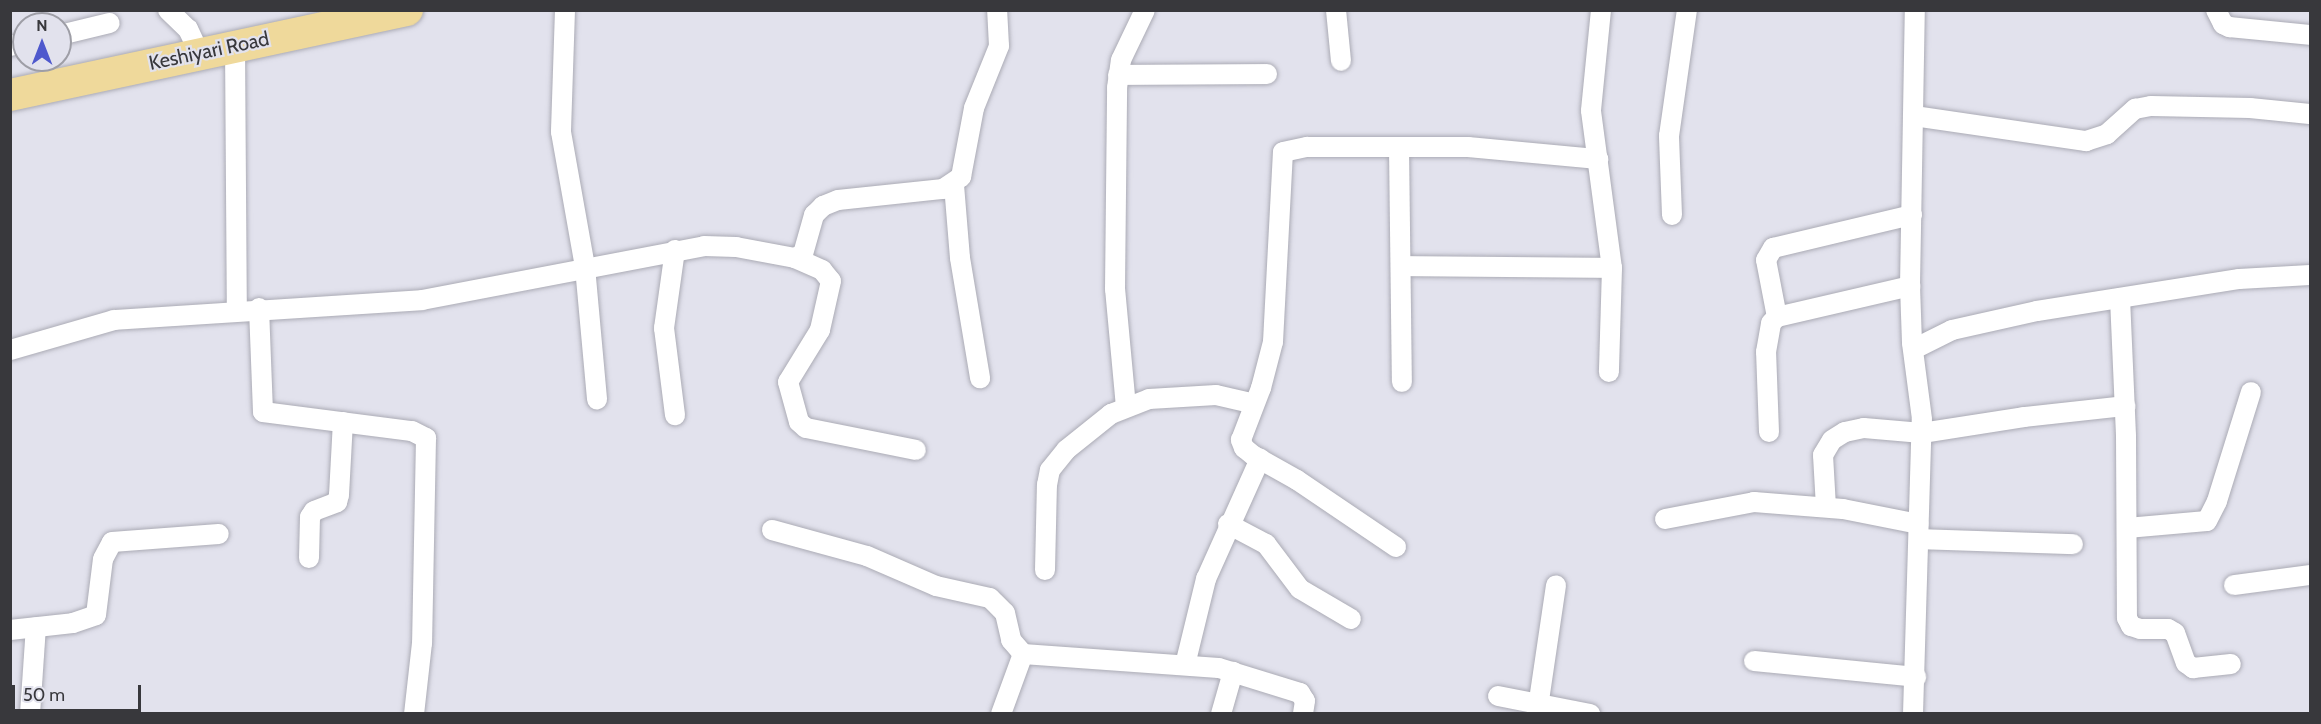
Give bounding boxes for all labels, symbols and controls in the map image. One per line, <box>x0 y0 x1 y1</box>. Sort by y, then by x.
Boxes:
north arrow <box>12 12 72 72</box>
text: N <box>36 16 48 35</box>
street label: Keshiyari Road <box>147 27 271 75</box>
scale bar <box>15 673 144 711</box>
text: 50 m <box>23 684 65 706</box>

